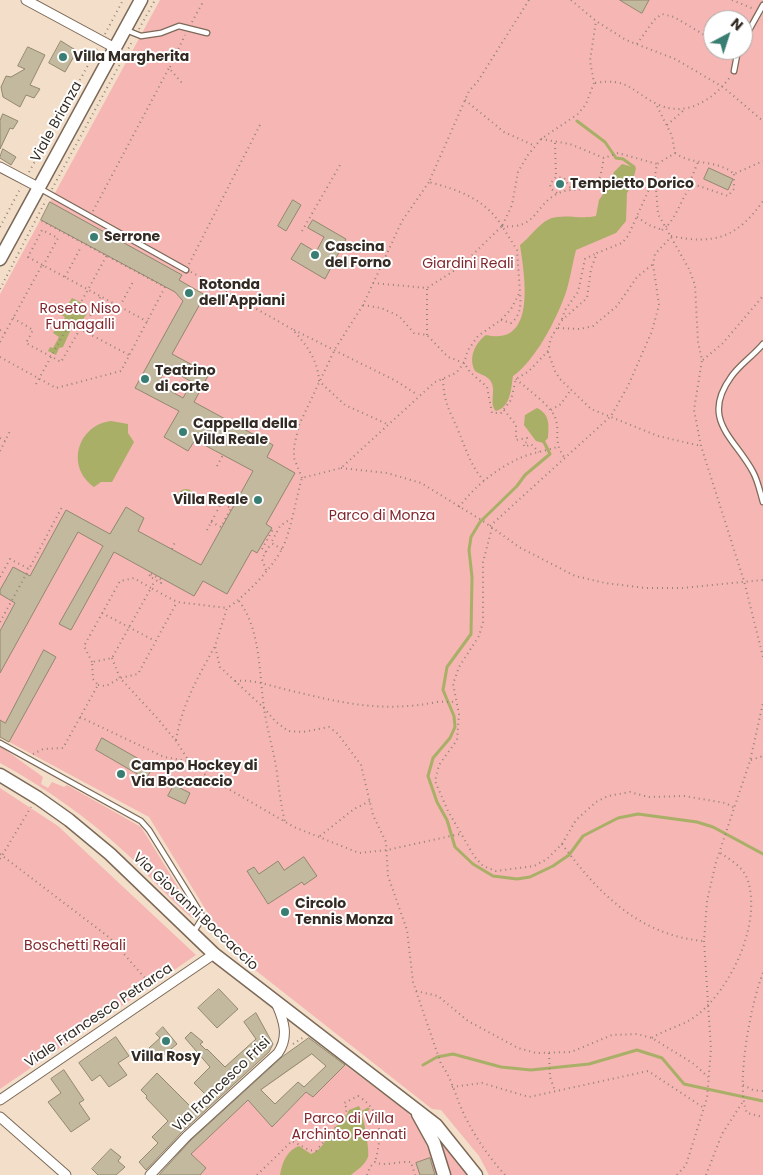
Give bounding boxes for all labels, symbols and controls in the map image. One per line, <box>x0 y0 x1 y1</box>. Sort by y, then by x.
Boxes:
north arrow <box>703 10 753 60</box>
text: N <box>727 13 747 35</box>
place label: Villa Margherita <box>73 49 189 65</box>
marker: Villa Margherita <box>57 51 69 63</box>
street label: Viale Brianza <box>28 79 86 165</box>
place label: Tempietto Dorico <box>570 176 694 192</box>
marker: Tempietto Dorico <box>554 178 566 190</box>
place label: Serrone <box>104 229 160 245</box>
marker: Serrone <box>88 231 100 243</box>
place label: Cascina del Forno <box>325 239 391 272</box>
marker: Cascina del Forno <box>309 249 321 261</box>
park label: Giardini Reali <box>422 256 514 272</box>
place label: Rotonda dell'Appiani <box>199 277 285 310</box>
marker: Rotonda dell'Appiani <box>183 287 195 299</box>
park label: Roseto Niso Fumagalli <box>40 301 120 334</box>
place label: Teatrino di corte <box>155 363 216 396</box>
marker: Teatrino di corte <box>139 373 151 385</box>
place label: Cappella della Villa Reale <box>193 416 297 448</box>
marker: Cappella della Villa Reale <box>177 426 189 438</box>
place label: Villa Reale <box>173 492 248 508</box>
marker: Villa Reale <box>252 494 264 506</box>
park label: Parco di Monza <box>329 508 435 524</box>
place label: Campo Hockey di Via Boccaccio <box>131 758 258 790</box>
marker: Campo Hockey di Via Boccaccio <box>115 768 127 780</box>
street label: Via Giovanni Boccaccio <box>129 850 261 974</box>
place label: Circolo Tennis Monza <box>295 896 393 929</box>
marker: Circolo Tennis Monza <box>279 906 291 918</box>
park label: Boschetti Reali <box>24 938 126 954</box>
street label: Viale Francesco Petrarca <box>22 960 176 1072</box>
street label: Via Francesco Frisi <box>170 1034 274 1136</box>
marker: Villa Rosy <box>160 1035 172 1047</box>
place label: Villa Rosy <box>131 1049 201 1065</box>
park label: Parco di Villa Archinto Pennati <box>291 1111 407 1144</box>

